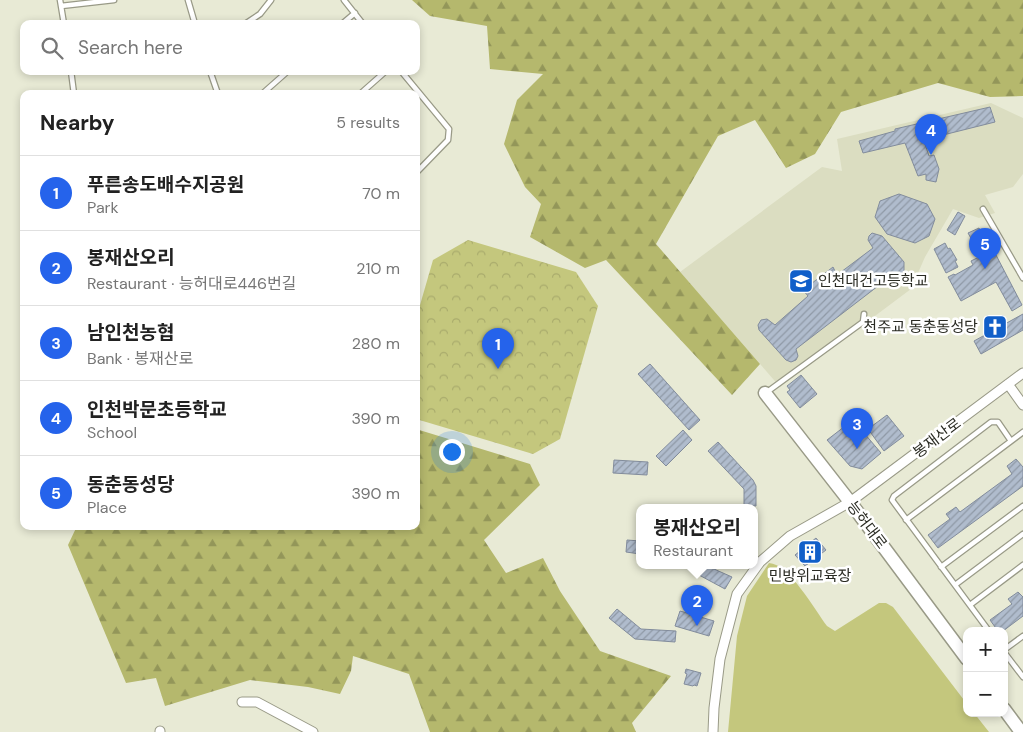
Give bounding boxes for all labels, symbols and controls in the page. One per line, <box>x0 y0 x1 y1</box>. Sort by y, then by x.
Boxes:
search box <box>20 20 420 75</box>
icon: search <box>38 34 66 62</box>
text: Search here <box>78 35 183 60</box>
text: Nearby <box>40 109 114 137</box>
text: 5 results <box>336 112 400 133</box>
pin: 4 <box>915 114 947 155</box>
text: 푸른송도배수지공원 <box>87 172 244 197</box>
text: 1 <box>53 183 59 204</box>
text: 70 m <box>362 183 400 204</box>
text: Park <box>87 197 119 218</box>
pin: 5 <box>969 228 1001 269</box>
text: 봉재산오리 <box>87 245 174 270</box>
text: 2 <box>51 258 61 279</box>
text: 210 m <box>356 258 400 279</box>
school or university icon: 인천대건고등학교 <box>788 268 814 294</box>
place label: 인천대건고등학교 <box>818 271 928 291</box>
text: Restaurant · 능허대로446번길 <box>87 273 297 294</box>
church icon: 천주교 동춘동성당 <box>982 314 1008 340</box>
place label: 천주교 동춘동성당 <box>864 317 978 337</box>
text: 남인천농협 <box>87 320 174 345</box>
pin: 1 <box>482 328 514 369</box>
text: 3 <box>51 333 61 354</box>
text: 280 m <box>352 333 400 354</box>
text: Bank · 봉재산로 <box>87 348 193 369</box>
text: 인천박문초등학교 <box>87 397 227 422</box>
text: 4 <box>51 408 61 429</box>
text: 390 m <box>352 408 400 429</box>
pin: 3 <box>841 408 873 449</box>
street label: 봉재산로 <box>909 413 965 463</box>
text: School <box>87 422 137 443</box>
your location <box>439 439 465 465</box>
text: 동춘동성당 <box>87 472 174 497</box>
text: 5 <box>51 483 61 504</box>
text: 390 m <box>352 483 400 504</box>
text: Place <box>87 497 127 518</box>
street label: 능허대로 <box>842 497 892 553</box>
popup <box>636 504 758 569</box>
text: 봉재산오리 <box>653 515 741 540</box>
building icon: 민방위교육장 <box>797 539 823 565</box>
text: Restaurant <box>653 540 733 561</box>
place label: 민방위교육장 <box>769 566 852 586</box>
pin: 2 <box>681 585 713 626</box>
map controls <box>963 627 1008 717</box>
button: + <box>963 627 1008 672</box>
button: − <box>963 672 1008 717</box>

